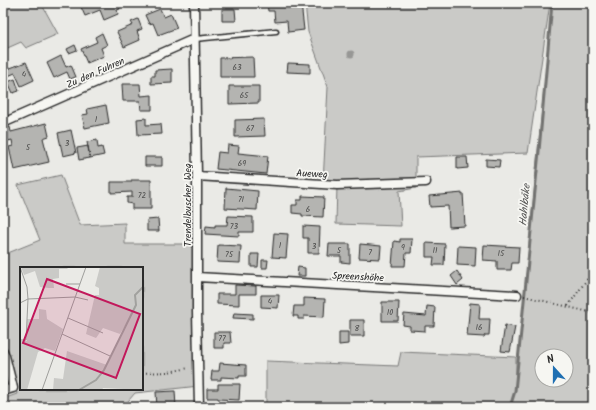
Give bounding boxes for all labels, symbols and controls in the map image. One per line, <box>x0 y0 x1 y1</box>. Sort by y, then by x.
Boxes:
street label: Zu den Fuhren <box>64 53 127 93</box>
house number: 63 <box>232 61 242 74</box>
house number: 4 <box>22 68 27 81</box>
house number: 65 <box>240 89 249 102</box>
house number: 1 <box>95 113 98 126</box>
house number: 67 <box>246 122 254 135</box>
house number: 3 <box>65 137 70 150</box>
house number: 5 <box>26 141 31 154</box>
house number: 69 <box>238 157 246 170</box>
street label: Trendelbuscher Weg <box>180 163 196 247</box>
street label: Aueweg <box>296 165 328 183</box>
water label: Hahlbäke <box>514 182 536 227</box>
house number: 72 <box>138 189 147 202</box>
house number: 71 <box>238 193 245 206</box>
house number: 6 <box>306 203 310 216</box>
house number: 73 <box>230 220 239 233</box>
house number: 1 <box>279 239 282 252</box>
house number: 3 <box>312 240 317 253</box>
house number: 9 <box>401 241 405 254</box>
house number: 5 <box>337 244 342 257</box>
house number: 11 <box>432 244 438 257</box>
house number: 7 <box>368 246 372 259</box>
house number: 15 <box>498 247 505 260</box>
house number: 75 <box>225 248 234 261</box>
inset map <box>20 267 143 390</box>
street label: Spreenshöhe <box>332 268 385 286</box>
house number: 4 <box>268 295 273 308</box>
house number: 10 <box>387 306 393 319</box>
house number: 16 <box>476 321 482 334</box>
house number: 8 <box>355 322 360 335</box>
house number: 77 <box>218 332 226 345</box>
north arrow <box>534 348 574 388</box>
text: N <box>544 350 557 369</box>

